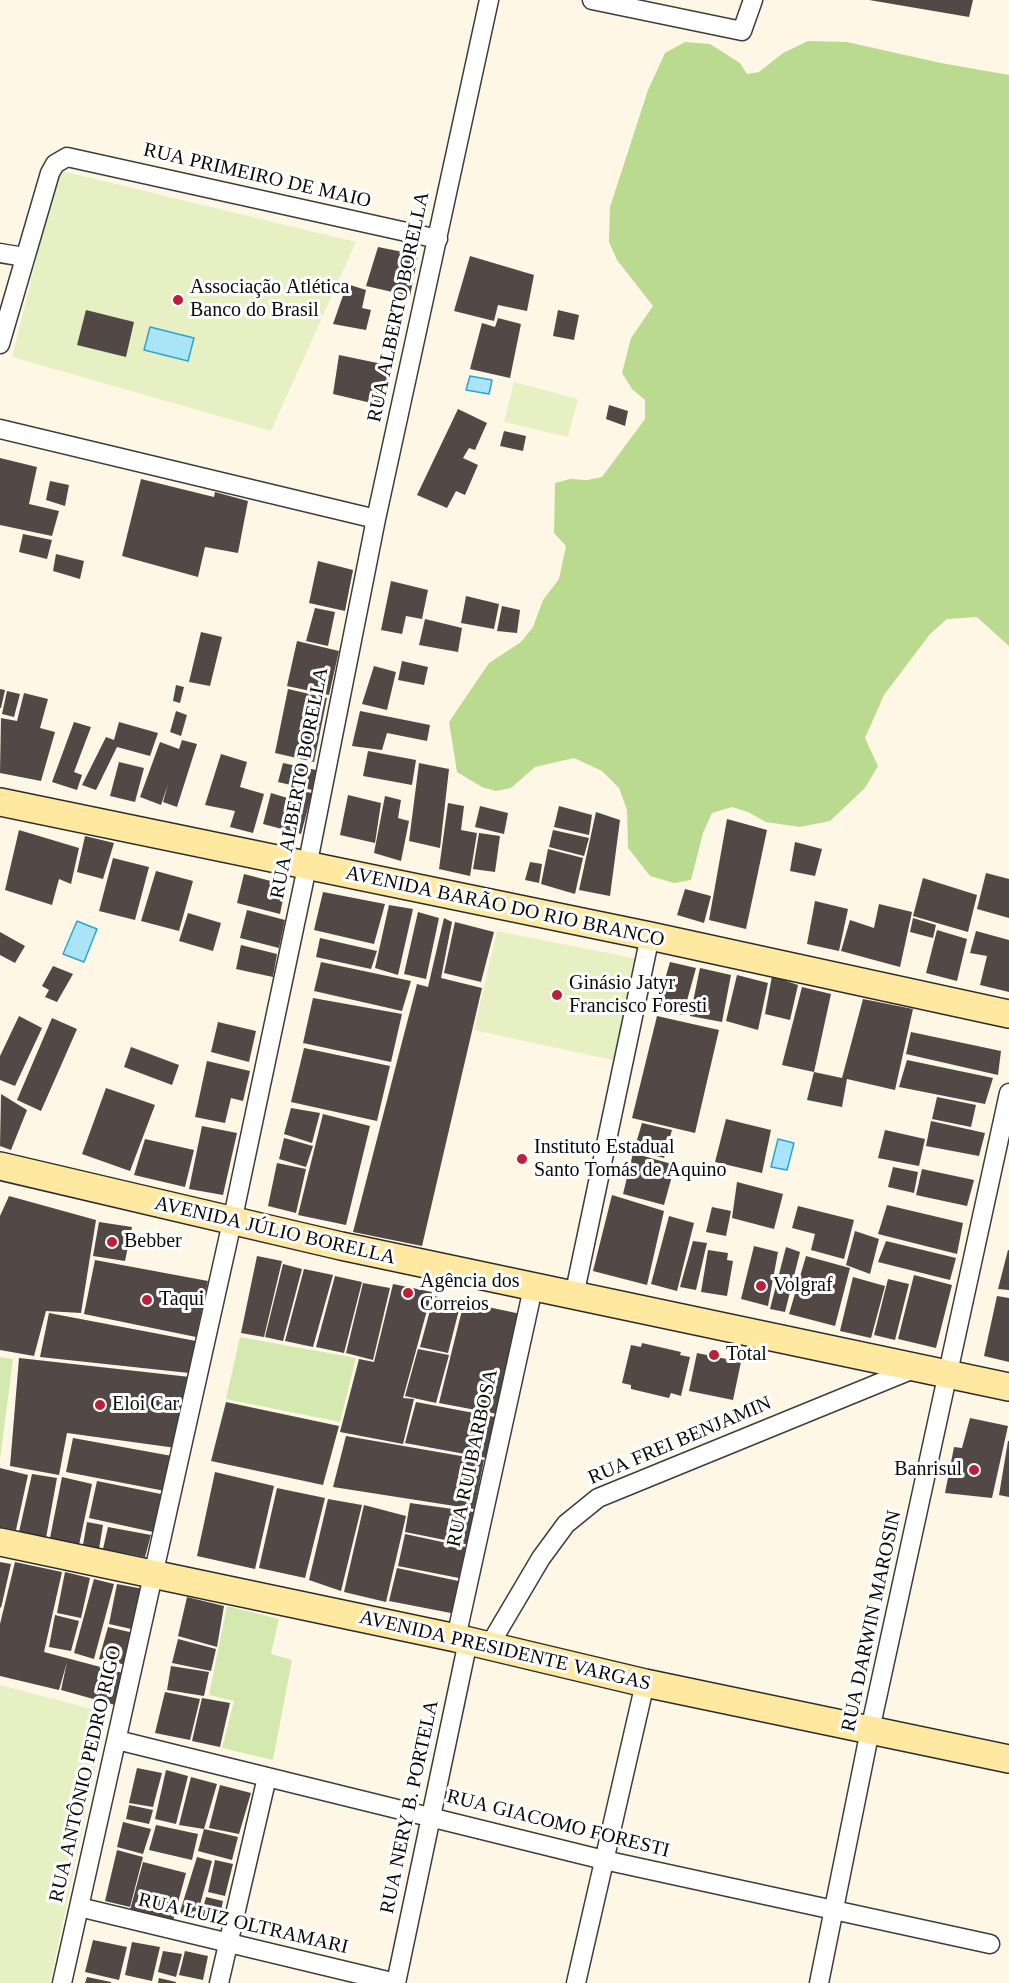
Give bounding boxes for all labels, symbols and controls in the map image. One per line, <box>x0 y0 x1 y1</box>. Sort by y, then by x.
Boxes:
street label: RUA PRIMEIRO DE MAIO <box>141 138 373 214</box>
street label: RUA ALBERTO BORELLA <box>363 190 435 424</box>
place label: Associação Atlética Banco do Brasil <box>190 276 349 323</box>
marker: Associação Atlética Banco do Brasil <box>171 293 185 307</box>
street label: RUA ALBERTO BORELLA <box>266 665 334 901</box>
street label: AVENIDA BARÃO DO RIO BRANCO <box>343 861 667 953</box>
place label: Ginásio Jatyr Francisco Foresti <box>569 972 707 1019</box>
marker: Ginásio Jatyr Francisco Foresti <box>550 988 564 1002</box>
place label: Instituto Estadual Santo Tomás de Aquino <box>534 1136 726 1183</box>
marker: Instituto Estadual Santo Tomás de Aquino <box>515 1152 529 1166</box>
street label: AVENIDA JÚLIO BORELLA <box>152 1192 398 1270</box>
place label: Bebber <box>124 1230 182 1254</box>
marker: Bebber <box>105 1235 119 1249</box>
place label: Agência dos Correios <box>420 1270 519 1317</box>
place label: Volgraf <box>773 1274 833 1298</box>
marker: Volgraf <box>754 1279 768 1293</box>
marker: Agência dos Correios <box>401 1286 415 1300</box>
place label: Taqui <box>159 1288 204 1312</box>
marker: Taqui <box>140 1293 154 1307</box>
place label: Total <box>726 1343 767 1367</box>
marker: Total <box>707 1348 721 1362</box>
street label: RUA RUI BARBOSA <box>442 1367 504 1549</box>
street label: RUA FREI BENJAMIN <box>585 1392 775 1490</box>
place label: Eloi Car <box>112 1393 179 1417</box>
marker: Eloi Car <box>93 1398 107 1412</box>
place label: Banrisul <box>894 1458 962 1482</box>
marker: Banrisul <box>967 1463 981 1477</box>
street label: RUA DARWIN MAROSIN <box>837 1508 907 1734</box>
street label: AVENIDA PRESIDENTE VARGAS <box>357 1606 653 1696</box>
street label: RUA ANTÔNIO PEDRO RIGO <box>45 1643 127 1905</box>
street label: RUA NERY B. PORTELA <box>376 1698 444 1916</box>
street label: RUA GIACOMO FORESTI <box>444 1785 672 1863</box>
street label: RUA LUIZ OLTRAMARI <box>136 1888 350 1960</box>

